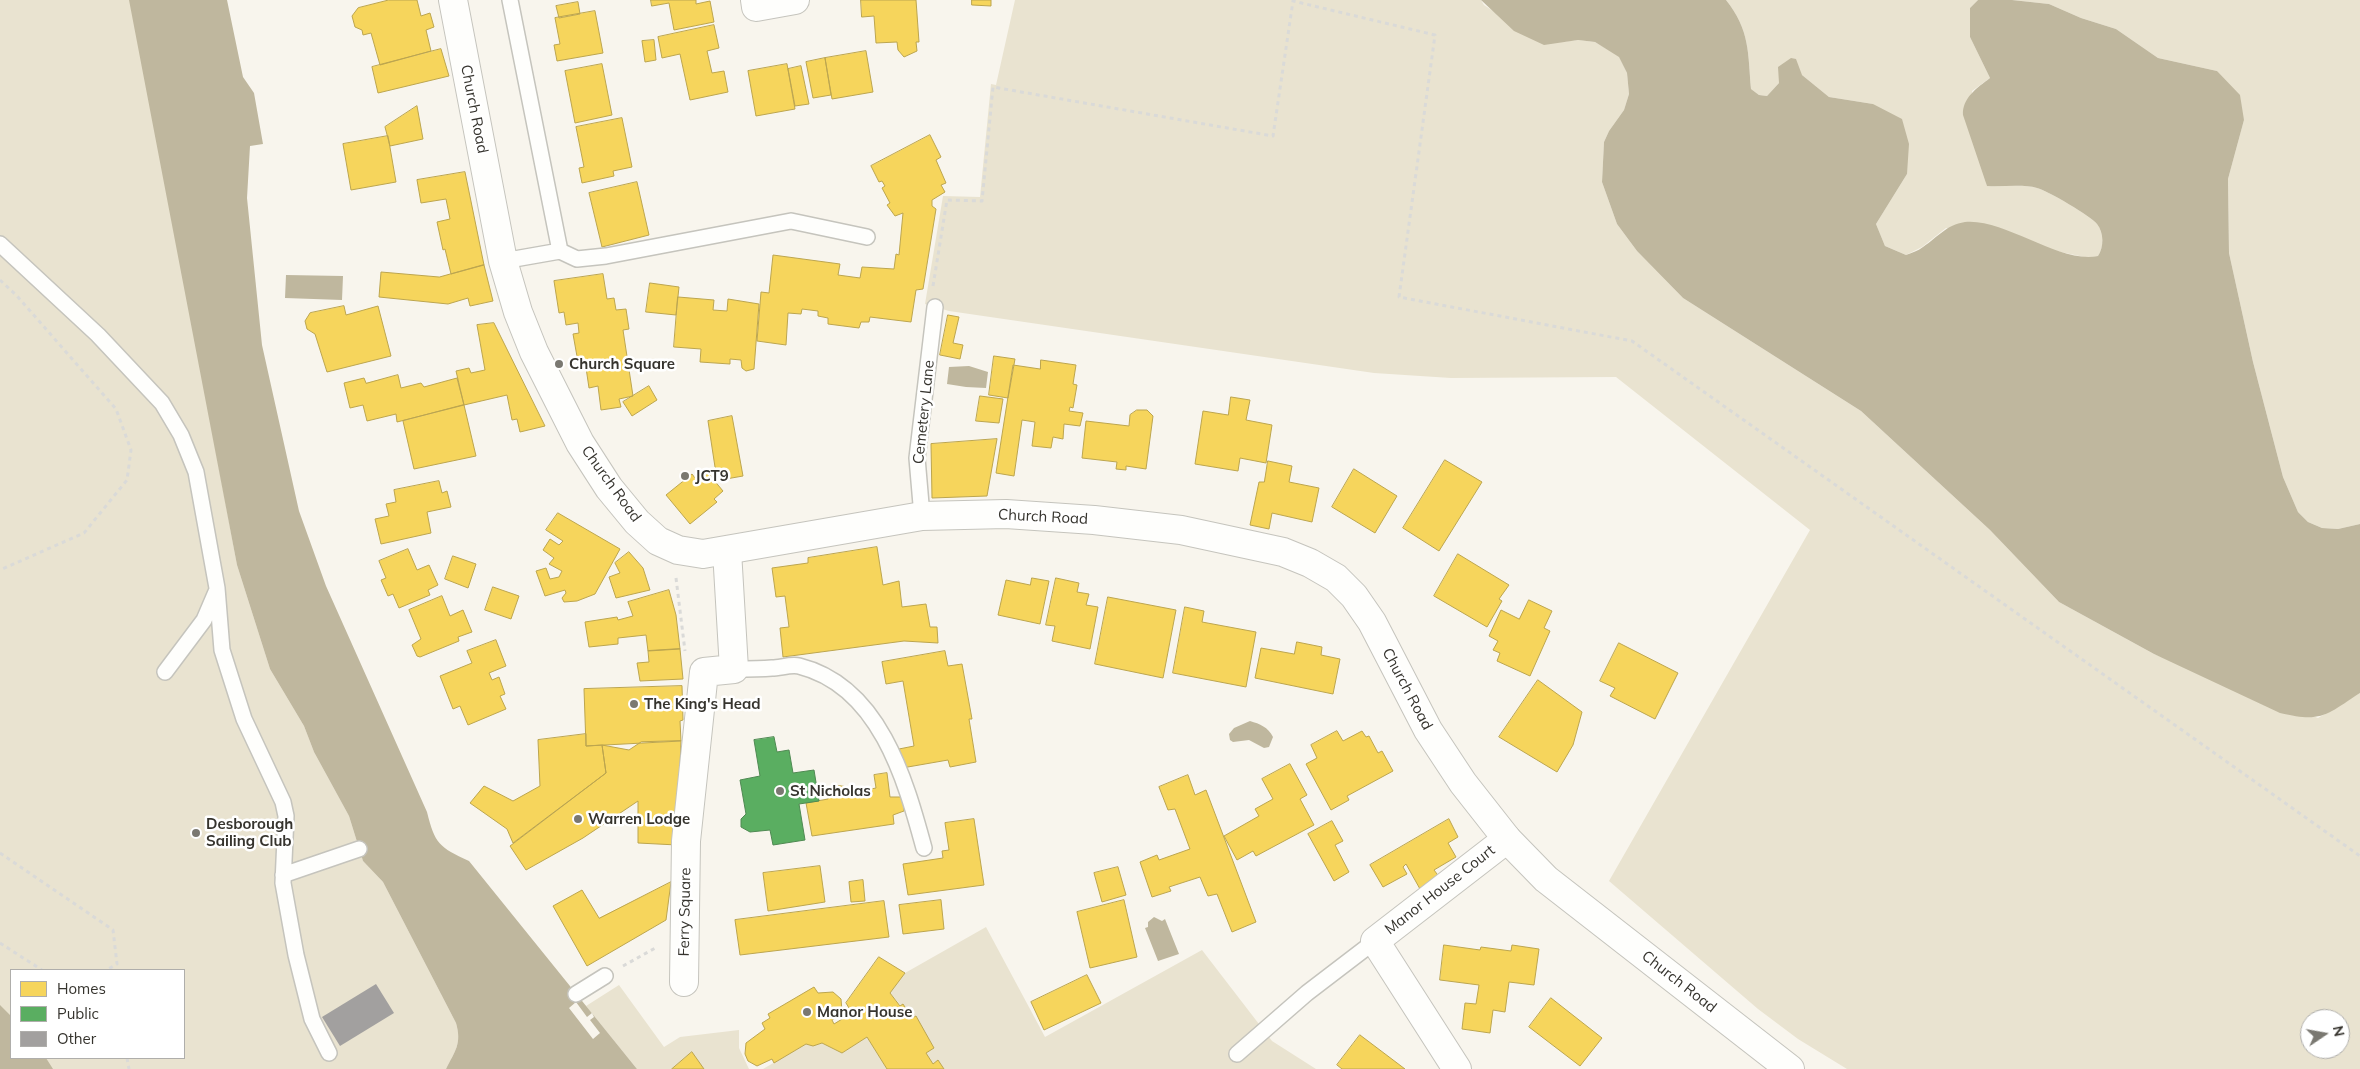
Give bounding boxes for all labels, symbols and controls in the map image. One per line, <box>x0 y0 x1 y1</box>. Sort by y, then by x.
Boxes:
street label: Church Road <box>457 63 491 155</box>
place label: Church Square <box>569 355 675 373</box>
marker: Church Square <box>553 358 565 370</box>
street label: Cemetery Lane <box>910 359 938 465</box>
street label: Church Road <box>577 442 645 526</box>
place label: JCT9 <box>695 467 729 485</box>
marker: JCT9 <box>679 470 691 482</box>
street label: Church Road <box>998 506 1088 528</box>
street label: Church Road <box>1378 645 1436 733</box>
place label: The King's Head <box>644 695 761 713</box>
marker: The King's Head <box>628 698 640 710</box>
place label: St Nicholas <box>790 782 871 800</box>
marker: St Nicholas <box>774 785 786 797</box>
place label: Warren Lodge <box>588 810 690 828</box>
marker: Warren Lodge <box>572 813 584 825</box>
place label: Desborough Sailing Club <box>206 815 293 850</box>
marker: Desborough Sailing Club <box>190 827 202 839</box>
street label: Manor House Court <box>1381 841 1499 939</box>
street label: Ferry Square <box>675 867 695 957</box>
street label: Church Road <box>1638 947 1720 1017</box>
legend <box>10 969 185 1059</box>
text: Homes <box>57 979 106 998</box>
place label: Manor House <box>817 1003 912 1021</box>
text: Public <box>57 1004 99 1023</box>
marker: Manor House <box>801 1006 813 1018</box>
north arrow <box>2300 1009 2350 1059</box>
text: N <box>2329 1024 2349 1038</box>
text: Other <box>57 1029 96 1048</box>

